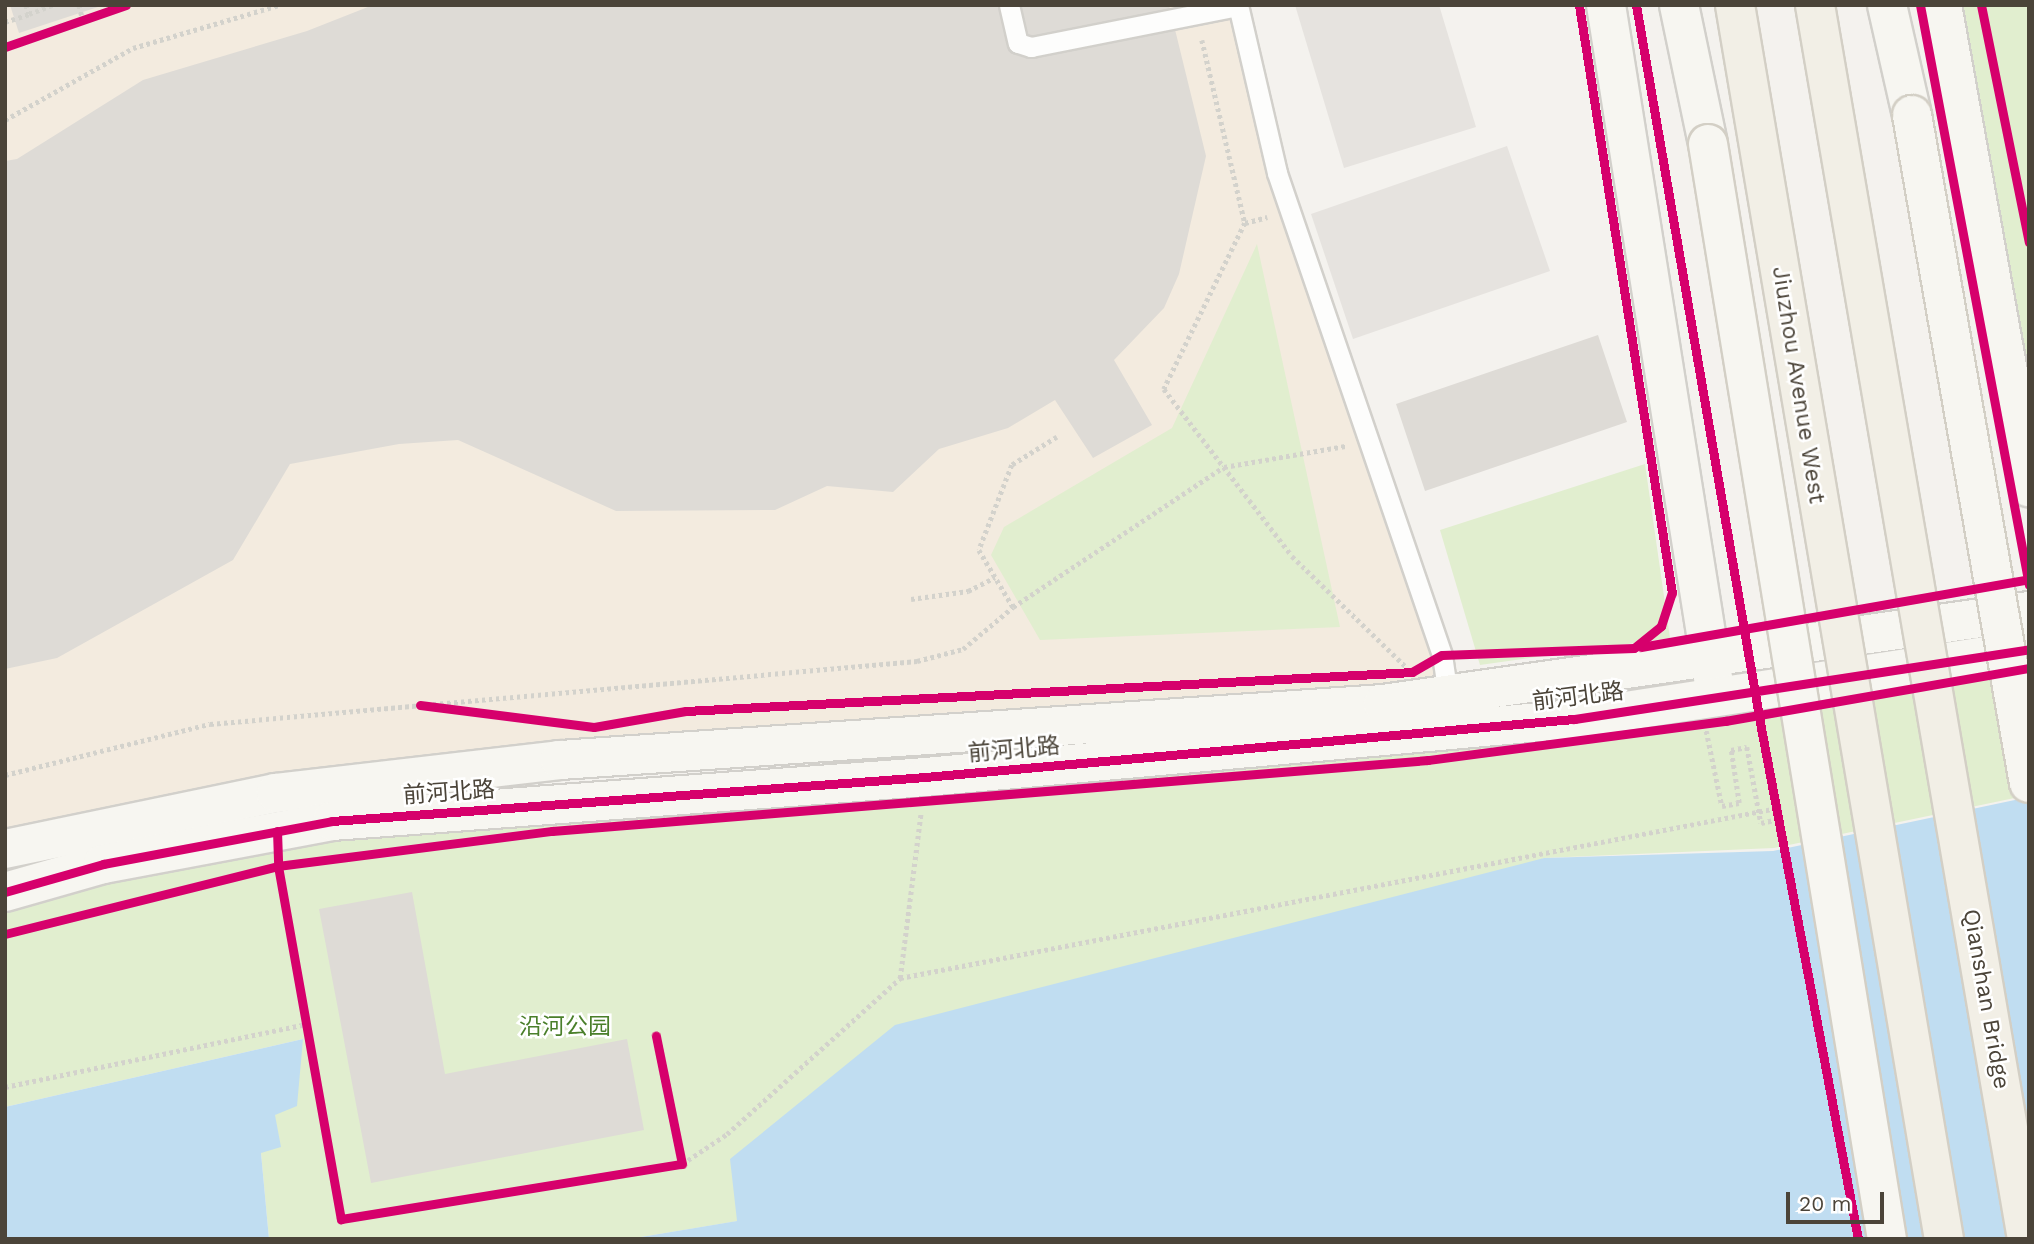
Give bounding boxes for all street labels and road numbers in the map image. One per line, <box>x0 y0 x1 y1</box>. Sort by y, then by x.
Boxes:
street label: Jiuzhou Avenue West <box>1766 264 1830 506</box>
street label: 前河北路 <box>1531 678 1625 716</box>
street label: 前河北路 <box>967 732 1061 768</box>
street label: 前河北路 <box>402 776 496 810</box>
street label: Qianshan Bridge <box>1957 907 2015 1091</box>

